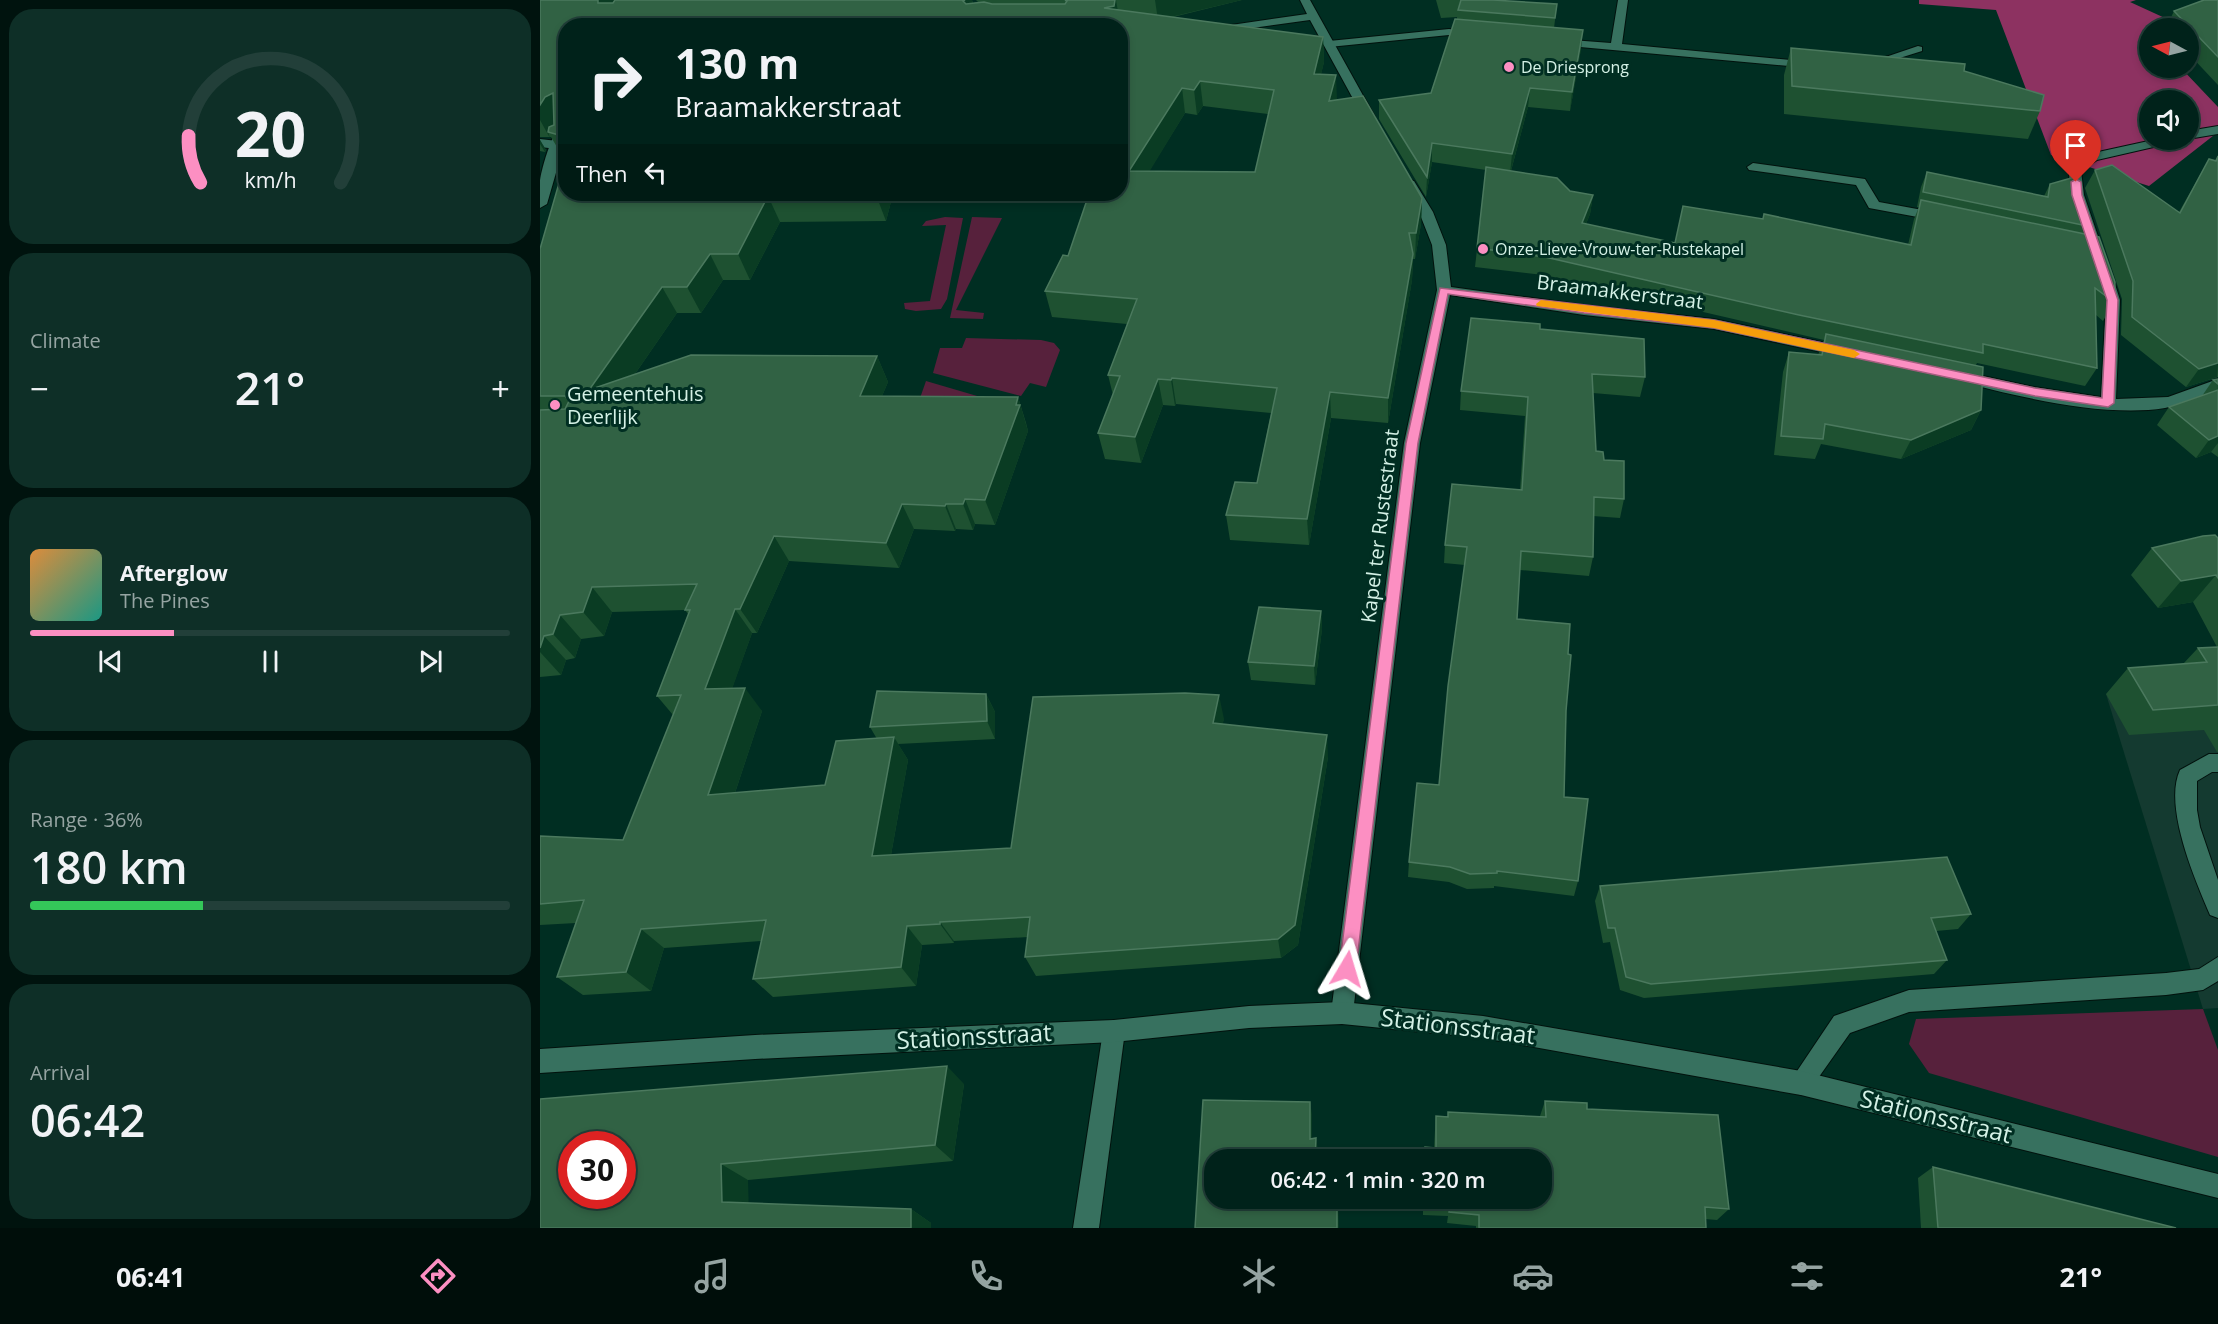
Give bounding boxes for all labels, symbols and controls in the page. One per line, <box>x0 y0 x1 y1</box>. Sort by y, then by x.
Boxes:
north arrow <box>2139 18 2199 78</box>
map controls <box>2139 18 2199 150</box>
text: 130 m <box>675 34 799 91</box>
icon: right <box>576 42 654 120</box>
place label: De Driesprong <box>1521 56 1629 78</box>
marker: De Driesprong <box>1502 60 1516 74</box>
text: Braamakkerstraat <box>675 88 901 125</box>
button: sound <box>2139 90 2199 150</box>
text: 20 <box>234 91 306 176</box>
pin <box>2050 120 2101 182</box>
icon: arrive <box>2059 129 2092 162</box>
icon: left <box>639 156 672 189</box>
text: Then <box>576 158 627 188</box>
text: km/h <box>244 166 296 195</box>
place label: Onze-Lieve-Vrouw-ter-Rustekapel <box>1495 238 1744 260</box>
marker: Onze-Lieve-Vrouw-ter-Rustekapel <box>1476 242 1490 256</box>
street label: Braamakkerstraat <box>1535 268 1705 315</box>
text: Climate <box>30 327 101 354</box>
text: 21° <box>235 357 305 418</box>
text: − <box>30 366 49 411</box>
text: + <box>491 366 510 411</box>
place label: Gemeentehuis Deerlijk <box>567 380 703 430</box>
marker: Gemeentehuis Deerlijk <box>548 398 562 412</box>
street label: Kapel ter Rustestraat <box>1354 427 1405 625</box>
text: Afterglow <box>120 557 228 587</box>
text: The Pines <box>120 587 210 614</box>
icon: previous <box>94 645 127 678</box>
icon: pause <box>254 645 287 678</box>
icon: next <box>414 645 447 678</box>
text: Range · 36% <box>30 806 143 833</box>
text: 180 km <box>30 836 188 897</box>
position arrow <box>1315 937 1379 1001</box>
street label: Stationsstraat <box>1379 1000 1537 1051</box>
street label: Stationsstraat <box>896 1015 1052 1056</box>
text: Arrival <box>30 1059 90 1086</box>
street label: Stationsstraat <box>1857 1081 2016 1150</box>
text: 06:42 <box>30 1089 145 1150</box>
speed limit sign: 30 <box>558 1131 636 1209</box>
text: 06:42 · 1 min · 320 m <box>1270 1164 1486 1194</box>
icon: directions <box>417 1255 459 1297</box>
icon: music <box>691 1255 733 1297</box>
icon: phone <box>965 1255 1007 1297</box>
icon: climate <box>1238 1255 1280 1297</box>
icon: car <box>1512 1255 1554 1297</box>
icon: filters <box>1786 1255 1828 1297</box>
text: 06:41 <box>116 1258 185 1295</box>
text: 21° <box>2060 1258 2102 1295</box>

